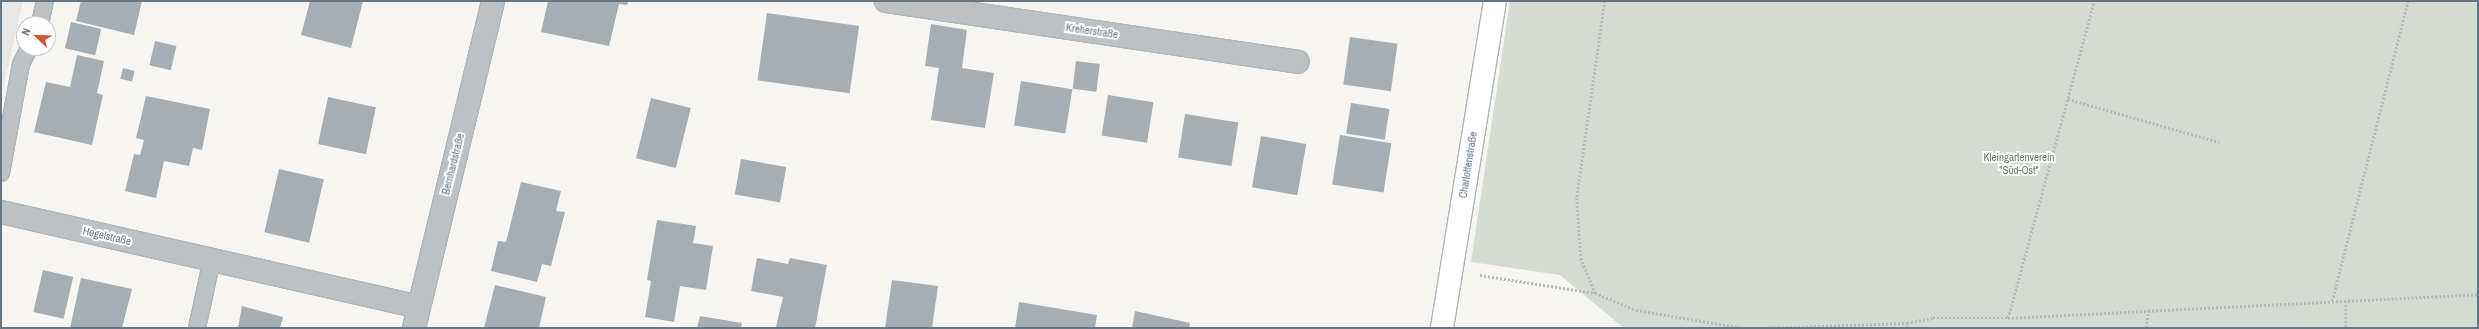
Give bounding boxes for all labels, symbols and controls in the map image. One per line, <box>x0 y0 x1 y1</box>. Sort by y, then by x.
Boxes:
north arrow <box>16 16 56 56</box>
street label: Kreherstraße <box>1065 21 1119 41</box>
text: N <box>18 26 34 37</box>
street label: Charlottenstraße <box>1456 131 1480 199</box>
street label: Bernhardstraße <box>439 132 467 196</box>
park label: Kleingartenverein "Süd-Ost" <box>1983 151 2055 177</box>
street label: Hegelstraße <box>82 224 132 248</box>

